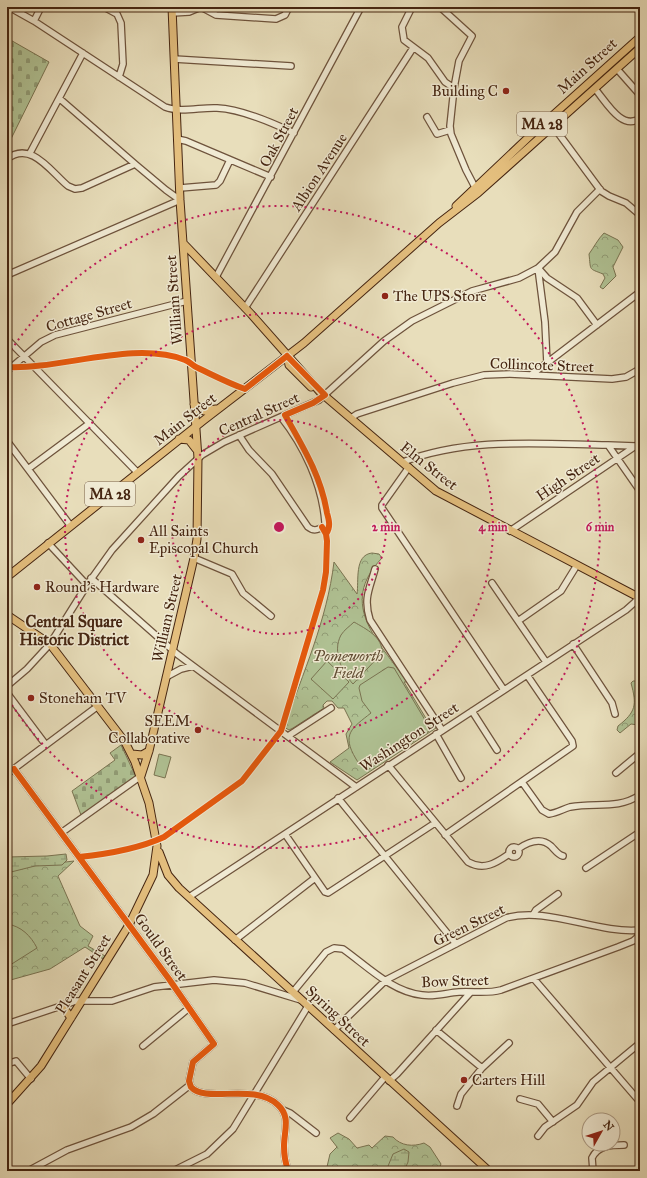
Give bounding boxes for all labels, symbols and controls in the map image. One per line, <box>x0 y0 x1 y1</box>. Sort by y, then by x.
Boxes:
street label: Main Street <box>553 34 621 98</box>
place label: Building C <box>432 82 498 100</box>
marker: Building C <box>501 86 511 96</box>
street label: Oak Street <box>256 103 303 170</box>
road number: MA 28 <box>517 112 567 136</box>
street label: Albion Avenue <box>287 130 351 215</box>
street label: William Street <box>162 254 186 346</box>
place label: The UPS Store <box>393 287 487 305</box>
marker: The UPS Store <box>380 291 390 301</box>
street label: Cottage Street <box>44 294 135 336</box>
street label: Collincote Street <box>490 354 595 376</box>
street label: Central Street <box>216 388 303 440</box>
street label: Main Street <box>150 389 220 449</box>
street label: Elm Street <box>397 438 462 494</box>
street label: High Street <box>533 449 604 505</box>
road number: MA 28 <box>85 482 135 506</box>
centre of rings <box>272 520 286 534</box>
text: 2 min <box>372 520 401 534</box>
text: 4 min <box>478 520 508 535</box>
text: 6 min <box>586 520 615 534</box>
place label: All Saints Episcopal Church <box>148 522 259 557</box>
marker: All Saints Episcopal Church <box>136 535 146 545</box>
street label: William Street <box>148 571 186 664</box>
place label: Round's Hardware <box>45 578 159 596</box>
marker: Round's Hardware <box>32 582 42 592</box>
district label: Central Square Historic District <box>19 612 129 649</box>
park label: Pomeworth Field <box>313 647 384 682</box>
place label: Stoneham TV <box>39 689 127 707</box>
marker: Stoneham TV <box>26 693 36 703</box>
street label: Washington Street <box>356 698 462 776</box>
place label: SEEM Collaborative <box>108 712 190 747</box>
marker: SEEM Collaborative <box>193 725 203 735</box>
street label: Green Street <box>430 900 508 950</box>
street label: Gould Street <box>131 910 192 985</box>
street label: Pleasant Street <box>51 930 115 1017</box>
street label: Bow Street <box>421 971 490 991</box>
street label: Spring Street <box>302 982 374 1051</box>
place label: Carters Hill <box>472 1071 546 1089</box>
marker: Carters Hill <box>459 1075 469 1085</box>
north arrow <box>581 1112 621 1152</box>
text: N <box>600 1118 617 1134</box>

